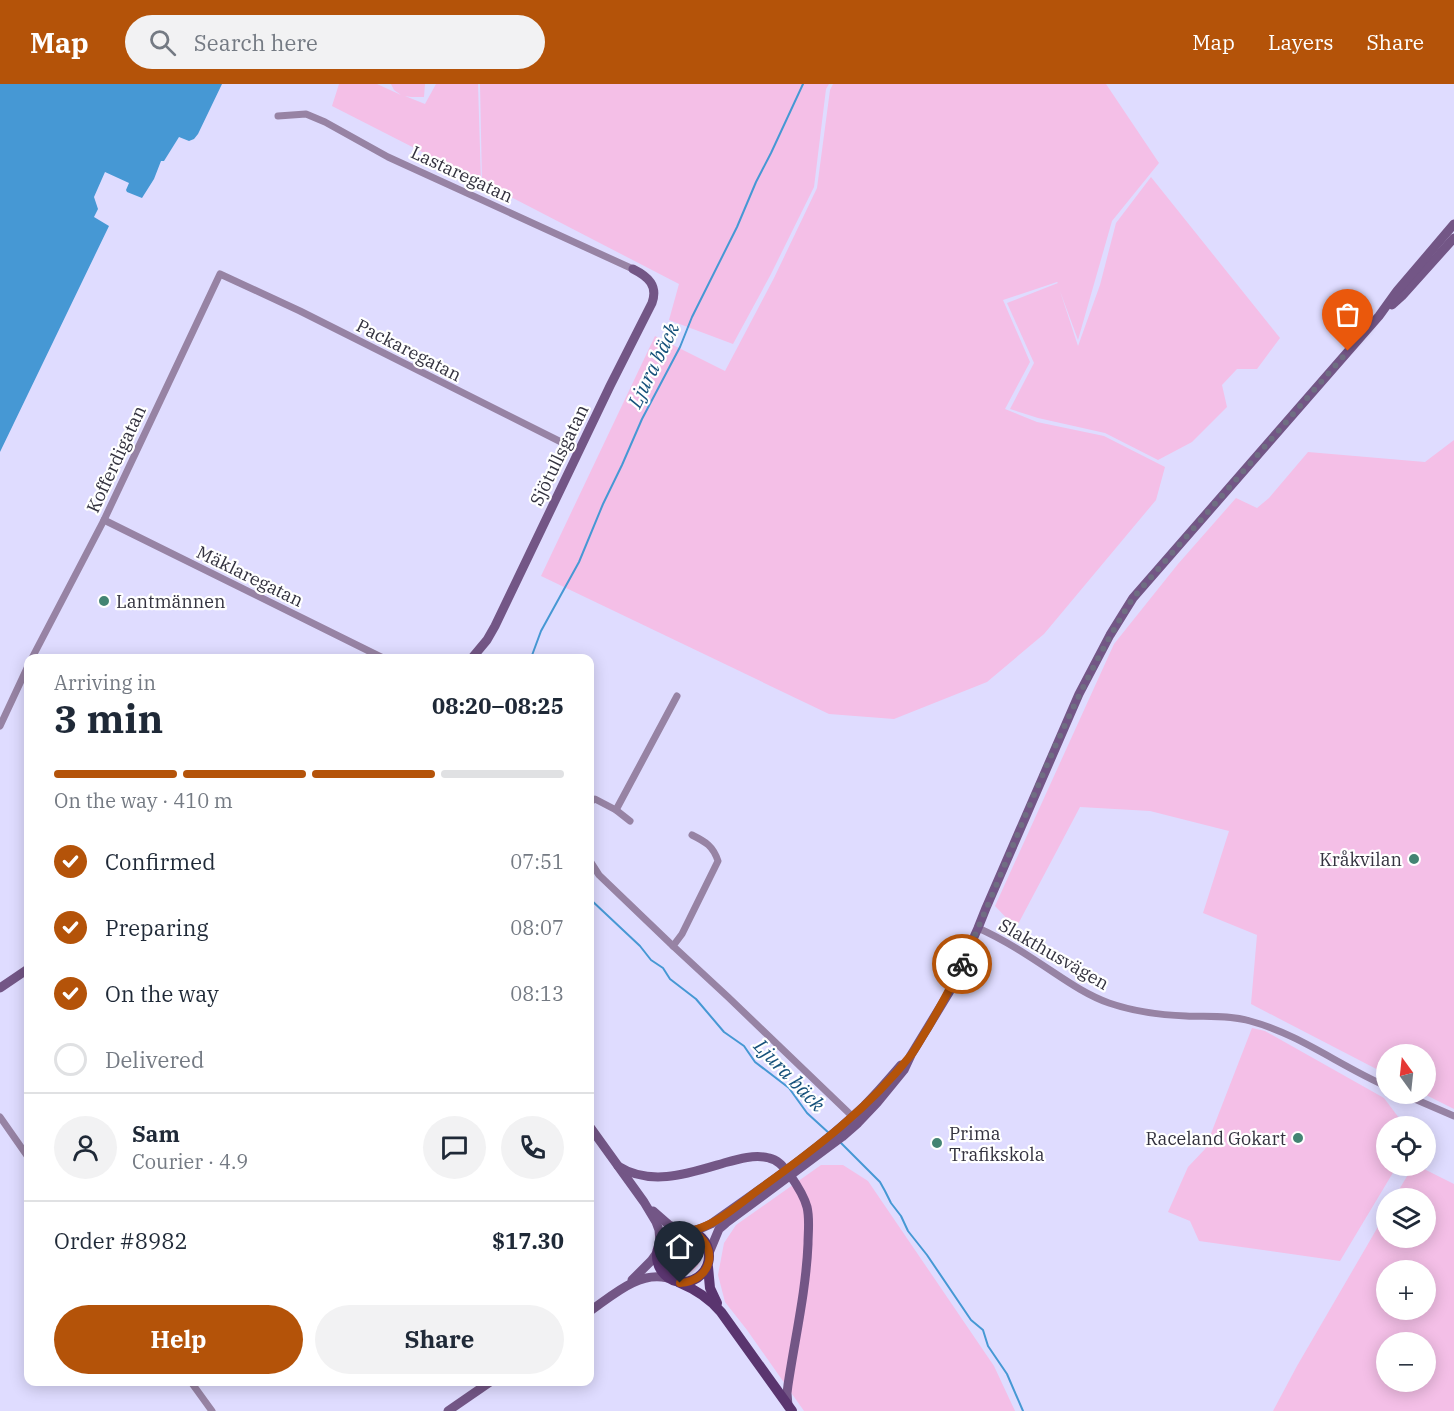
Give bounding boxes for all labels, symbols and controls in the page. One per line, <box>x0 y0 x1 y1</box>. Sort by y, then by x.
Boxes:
search box <box>125 15 545 69</box>
text: Map <box>30 24 89 61</box>
icon: search <box>146 26 179 59</box>
text: Search here <box>194 28 318 57</box>
text: Map <box>1192 28 1235 56</box>
text: Layers <box>1268 28 1334 56</box>
text: Share <box>1367 28 1424 56</box>
street label: Lastaregatan <box>407 140 517 208</box>
pin <box>1322 289 1373 351</box>
icon: bag <box>1331 298 1364 331</box>
street label: Packaregatan <box>352 314 466 386</box>
water label: Ljura bäck <box>620 318 685 413</box>
street label: Sjötullsgatan <box>525 400 593 510</box>
street label: Kofferdigatan <box>81 402 151 516</box>
street label: Mäklaregatan <box>193 540 307 612</box>
place label: Lantmännen <box>116 590 226 613</box>
marker: Lantmännen <box>97 594 111 608</box>
text: Arriving in <box>54 669 156 696</box>
text: 08:20–08:25 <box>432 691 564 720</box>
text: 3 min <box>54 693 163 744</box>
text: On the way · 410 m <box>54 787 233 814</box>
icon: check <box>54 845 87 878</box>
text: Confirmed <box>105 847 216 876</box>
text: 07:51 <box>510 848 564 875</box>
place label: Kråkvilan <box>1319 848 1402 871</box>
marker: Kråkvilan <box>1407 852 1421 866</box>
icon: check <box>54 911 87 944</box>
text: Preparing <box>105 913 209 942</box>
street label: Slakthusvägen <box>995 913 1113 995</box>
text: 08:07 <box>510 914 564 941</box>
courier <box>932 934 992 994</box>
icon: bike <box>946 948 979 981</box>
icon: check <box>54 977 87 1010</box>
text: On the way <box>105 979 219 1008</box>
text: 08:13 <box>510 980 564 1007</box>
water label: Ljura bäck <box>748 1032 832 1118</box>
north arrow <box>1376 1044 1436 1104</box>
map controls <box>1376 1044 1436 1392</box>
text: Delivered <box>105 1045 204 1074</box>
button: person <box>54 1116 117 1179</box>
button: chat <box>423 1116 486 1179</box>
button: phone <box>501 1116 564 1179</box>
button: locate <box>1376 1116 1436 1176</box>
text: Sam <box>132 1119 180 1148</box>
place label: Prima Trafikskola <box>949 1122 1045 1166</box>
place label: Raceland Gokart <box>1145 1127 1286 1150</box>
marker: Raceland Gokart <box>1291 1131 1305 1145</box>
marker: Prima Trafikskola <box>930 1136 944 1150</box>
text: Courier · 4.9 <box>132 1148 248 1175</box>
button: layers <box>1376 1188 1436 1248</box>
pin <box>654 1221 705 1283</box>
text: Order #8982 <box>54 1226 188 1255</box>
text: $17.30 <box>492 1226 564 1255</box>
icon: home <box>663 1230 696 1263</box>
button: + <box>1376 1260 1436 1320</box>
button: Help <box>54 1305 303 1374</box>
button: Share <box>315 1305 564 1374</box>
button: − <box>1376 1332 1436 1392</box>

